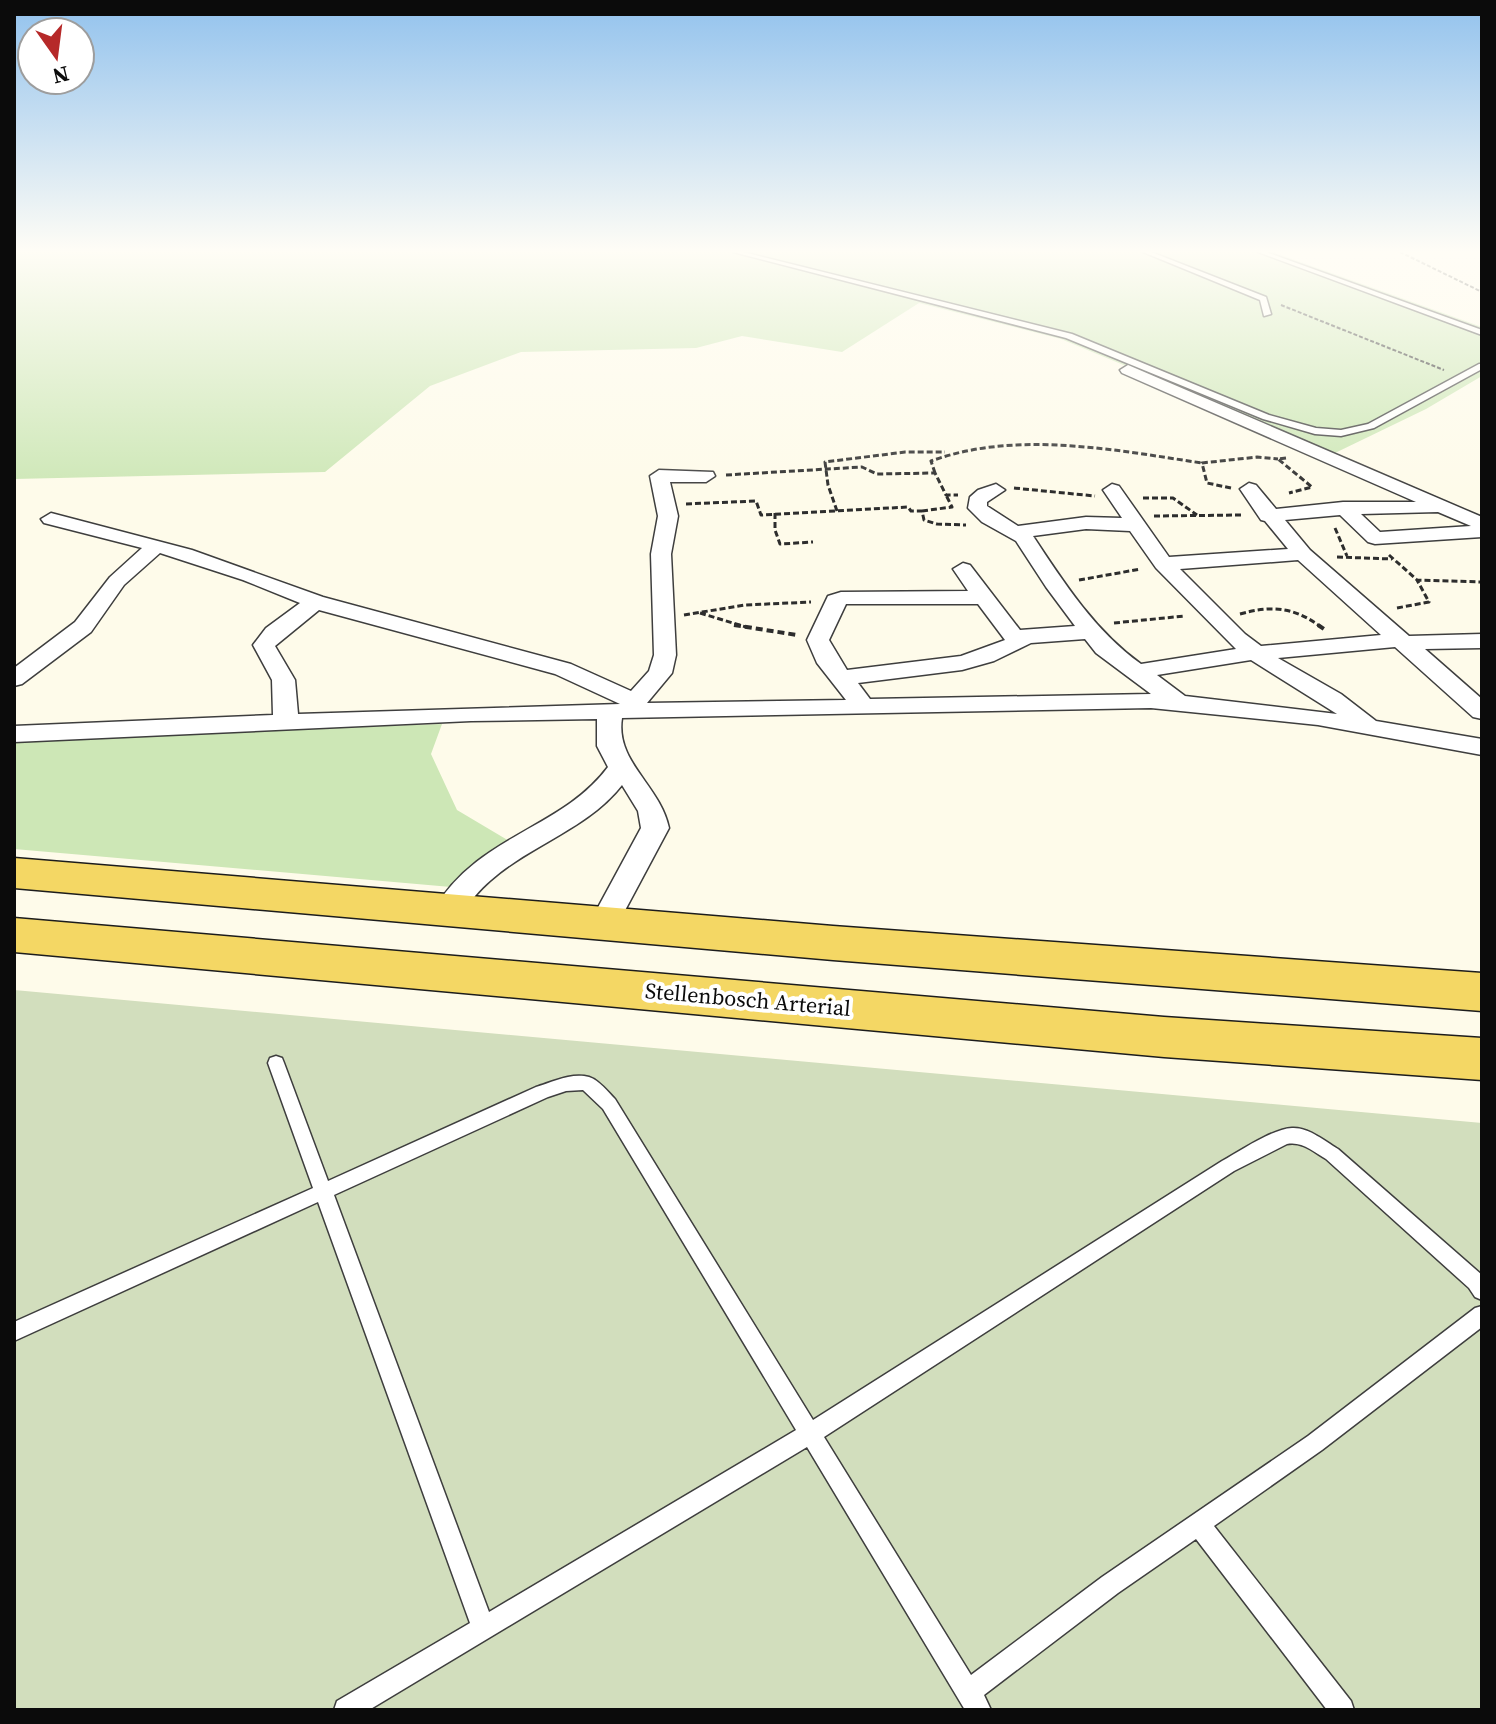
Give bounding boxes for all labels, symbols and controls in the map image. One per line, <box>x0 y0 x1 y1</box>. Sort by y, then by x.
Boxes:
north arrow <box>16 16 96 96</box>
text: N <box>49 59 72 92</box>
street label: Stellenbosch Arterial <box>644 975 852 1023</box>

